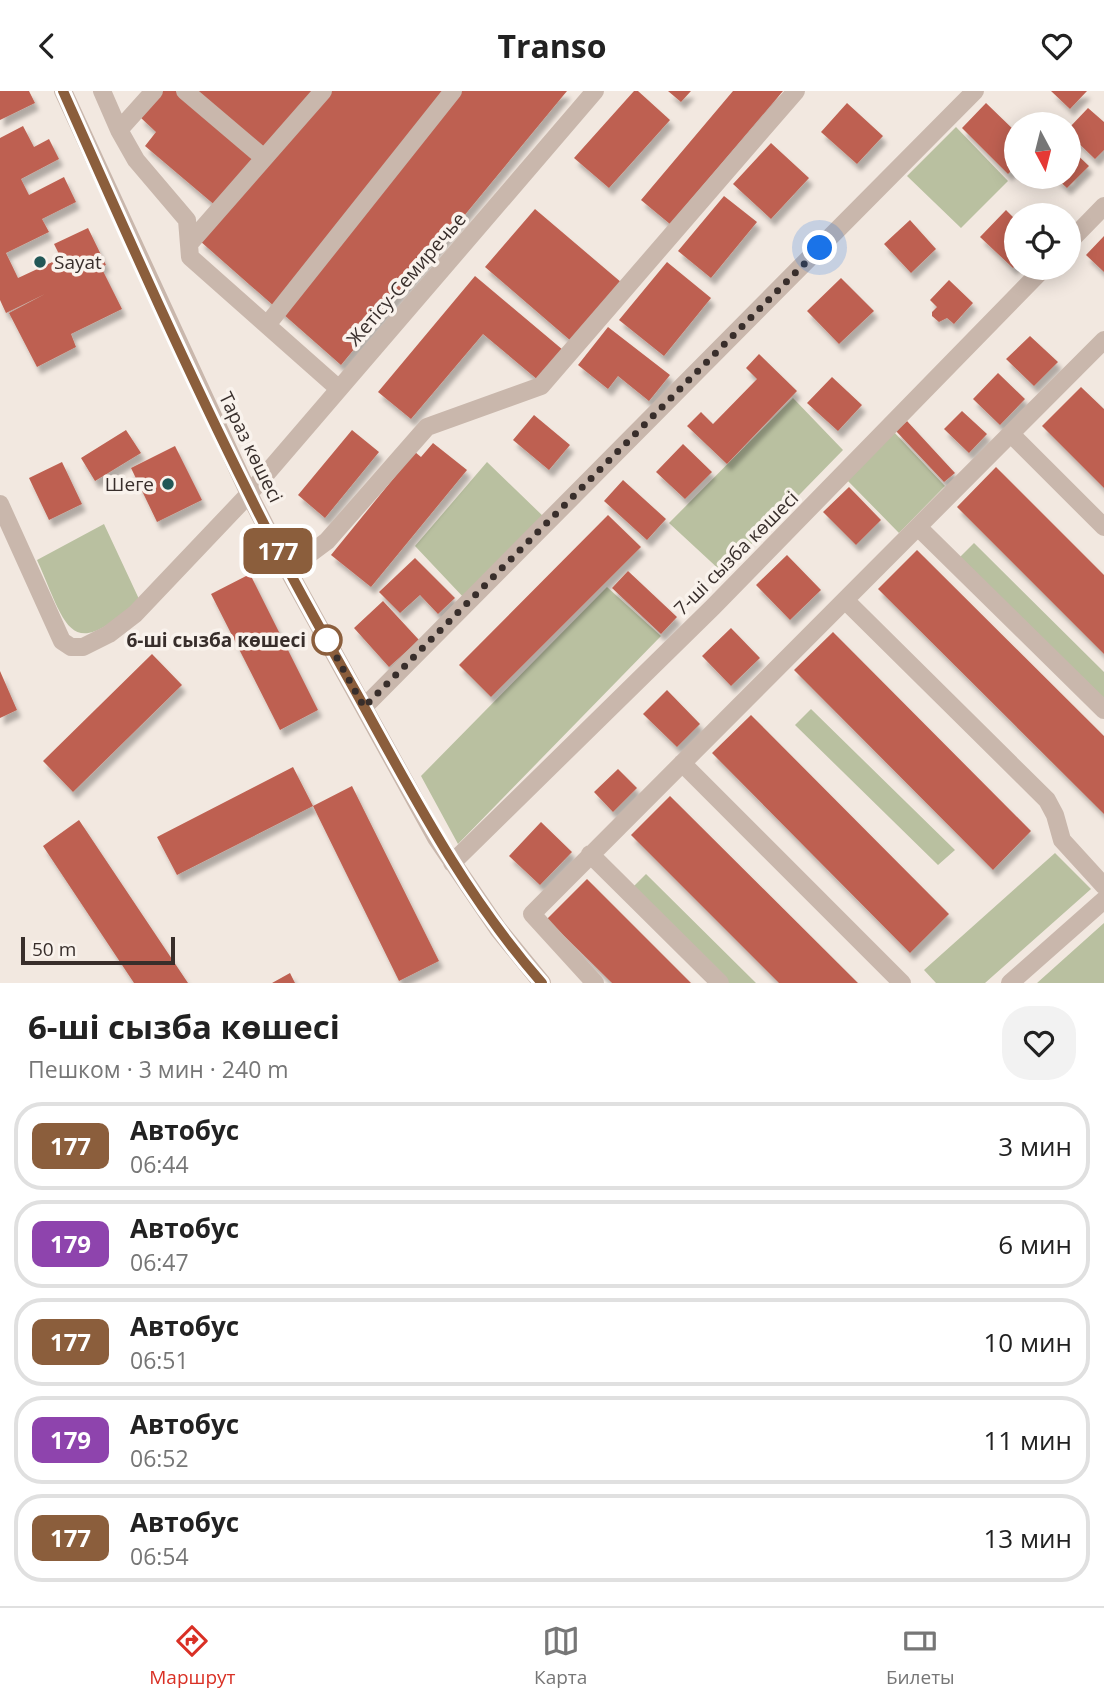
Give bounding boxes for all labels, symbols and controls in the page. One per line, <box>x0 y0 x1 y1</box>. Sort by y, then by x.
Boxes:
text: Transo <box>497 24 607 67</box>
icon: back <box>28 27 66 65</box>
icon: heart <box>1038 27 1076 65</box>
north arrow <box>1004 112 1082 189</box>
map controls <box>1004 112 1081 280</box>
button: locate <box>1004 203 1081 280</box>
street label: Жетісу-Семиречье <box>341 207 471 351</box>
your location <box>802 230 837 265</box>
place label: Sayat <box>54 249 102 275</box>
marker: Sayat <box>32 254 48 270</box>
street label: Тараз көшесі <box>213 387 289 507</box>
place label: Шеге <box>105 471 154 497</box>
marker: Шеге <box>160 476 176 492</box>
street label: 7-ші сызба көшесі <box>668 485 804 621</box>
line badge: 177 <box>238 528 318 574</box>
text: 177 <box>257 534 299 567</box>
marker: 6-ші сызба көшесі <box>312 625 342 655</box>
place label: 6-ші сызба көшесі <box>126 627 306 653</box>
scale bar <box>21 934 175 966</box>
text: 50 m <box>32 936 76 962</box>
text: 6-ші сызба көшесі <box>28 1004 340 1049</box>
button: heart <box>1002 1006 1076 1080</box>
text: Пешком · 3 мин · 240 m <box>28 1053 289 1085</box>
text: Автобус <box>130 1112 239 1148</box>
text: 3 мин <box>998 1128 1072 1164</box>
text: 177 <box>50 1129 91 1162</box>
text: 06:44 <box>130 1148 189 1180</box>
text: Автобус <box>130 1210 239 1246</box>
text: 6 мин <box>998 1226 1072 1262</box>
text: 179 <box>50 1227 91 1260</box>
text: 06:47 <box>130 1246 189 1278</box>
text: Автобус <box>130 1308 239 1344</box>
text: 10 мин <box>983 1324 1072 1360</box>
text: 177 <box>50 1325 91 1358</box>
text: 06:51 <box>130 1344 189 1376</box>
text: Автобус <box>130 1406 239 1442</box>
text: 11 мин <box>983 1422 1072 1458</box>
text: 179 <box>50 1423 91 1456</box>
text: 06:52 <box>130 1442 189 1474</box>
text: Автобус <box>130 1504 239 1540</box>
text: 13 мин <box>983 1520 1072 1556</box>
text: 177 <box>50 1521 91 1554</box>
text: 06:54 <box>130 1540 189 1572</box>
tab: Маршрут <box>149 1622 236 1690</box>
tab: Карта <box>534 1622 587 1690</box>
tab: Билеты <box>886 1622 955 1690</box>

